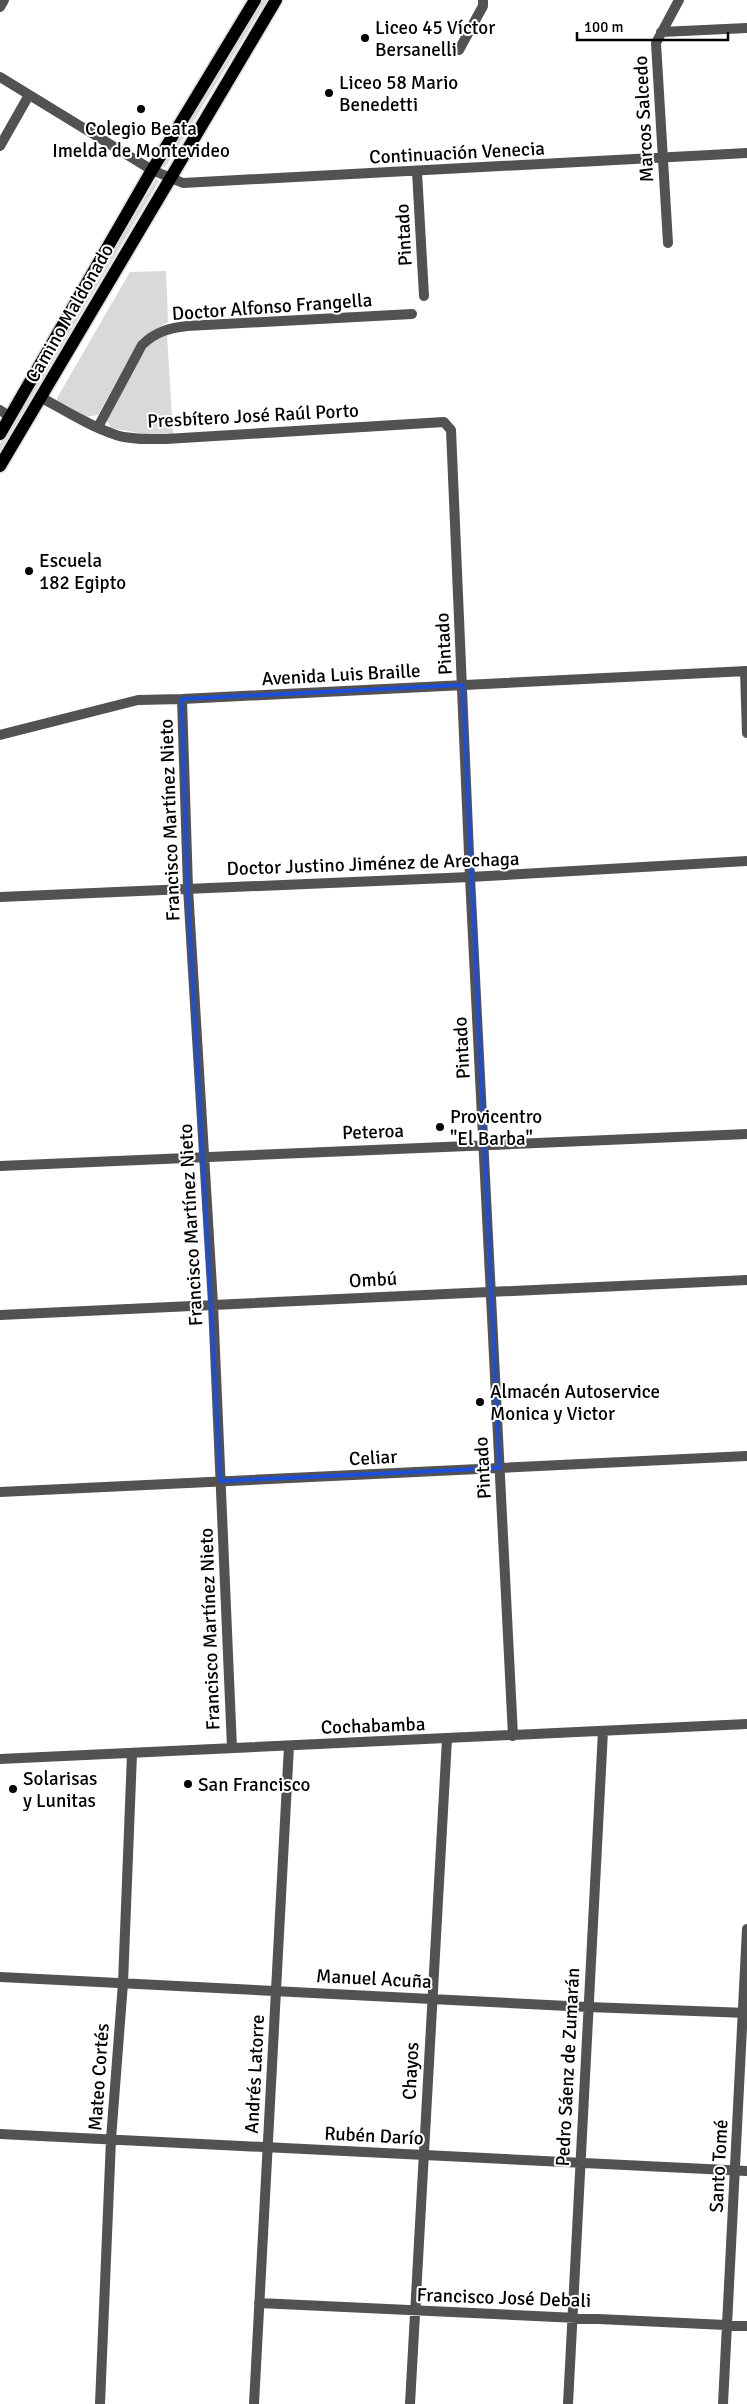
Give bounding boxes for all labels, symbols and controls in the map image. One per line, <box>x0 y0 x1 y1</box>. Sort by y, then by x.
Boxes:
scale bar <box>577 10 728 42</box>
place label: Liceo 45 Víctor Bersanelli <box>375 16 495 62</box>
text: 100 m <box>584 18 624 36</box>
marker: Liceo 45 Víctor Bersanelli <box>359 32 371 44</box>
street label: Marcos Salcedo <box>629 55 659 183</box>
place label: Liceo 58 Mario Benedetti <box>339 71 458 117</box>
marker: Liceo 58 Mario Benedetti <box>323 87 335 99</box>
marker: Colegio Beata Imelda de Montevideo <box>135 103 147 115</box>
place label: Colegio Beata Imelda de Montevideo <box>52 117 230 163</box>
street label: Continuación Venecia <box>369 136 545 170</box>
street label: Pintado <box>390 203 418 267</box>
street label: Camino Maldonado <box>20 240 119 387</box>
street label: Doctor Alfonso Frangella <box>171 288 373 326</box>
street label: Presbítero José Raúl Porto <box>147 398 360 434</box>
place label: Escuela 182 Egipto <box>39 549 126 595</box>
marker: Escuela 182 Egipto <box>23 565 35 577</box>
street label: Pintado <box>430 612 458 676</box>
street label: Avenida Luis Braille <box>261 659 421 691</box>
street label: Francisco Martínez Nieto <box>154 718 186 922</box>
street label: Doctor Justino Jiménez de Arechaga <box>226 847 520 881</box>
street label: Pintado <box>448 1016 476 1080</box>
place label: Provicentro "El Barba" <box>450 1105 542 1151</box>
street label: Peteroa <box>342 1119 404 1145</box>
marker: Provicentro "El Barba" <box>434 1121 446 1133</box>
street label: Francisco Martínez Nieto <box>174 1123 208 1327</box>
street label: Ombú <box>348 1267 398 1293</box>
place label: Almacén Autoservice Monica y Victor <box>490 1380 660 1426</box>
marker: Almacén Autoservice Monica y Victor <box>474 1396 486 1408</box>
street label: Pintado <box>469 1436 497 1500</box>
street label: Celiar <box>348 1445 398 1471</box>
street label: Francisco Martínez Nieto <box>194 1527 226 1731</box>
street label: Cochabamba <box>320 1712 426 1740</box>
place label: Solarisas y Lunitas <box>23 1767 97 1813</box>
place label: San Francisco <box>198 1773 311 1797</box>
marker: San Francisco <box>182 1778 194 1790</box>
marker: Solarisas y Lunitas <box>7 1783 19 1795</box>
street label: Manuel Acuña <box>316 1964 432 1994</box>
street label: Pedro Sáenz de Zumarán <box>551 1967 585 2167</box>
street label: Andrés Latorre <box>240 2014 270 2134</box>
street label: Mateo Cortés <box>83 2023 115 2132</box>
street label: Chayos <box>397 2041 425 2101</box>
street label: Santo Tomé <box>705 2119 733 2213</box>
street label: Rubén Darío <box>324 2121 424 2151</box>
street label: Francisco José Debali <box>416 2283 592 2313</box>

